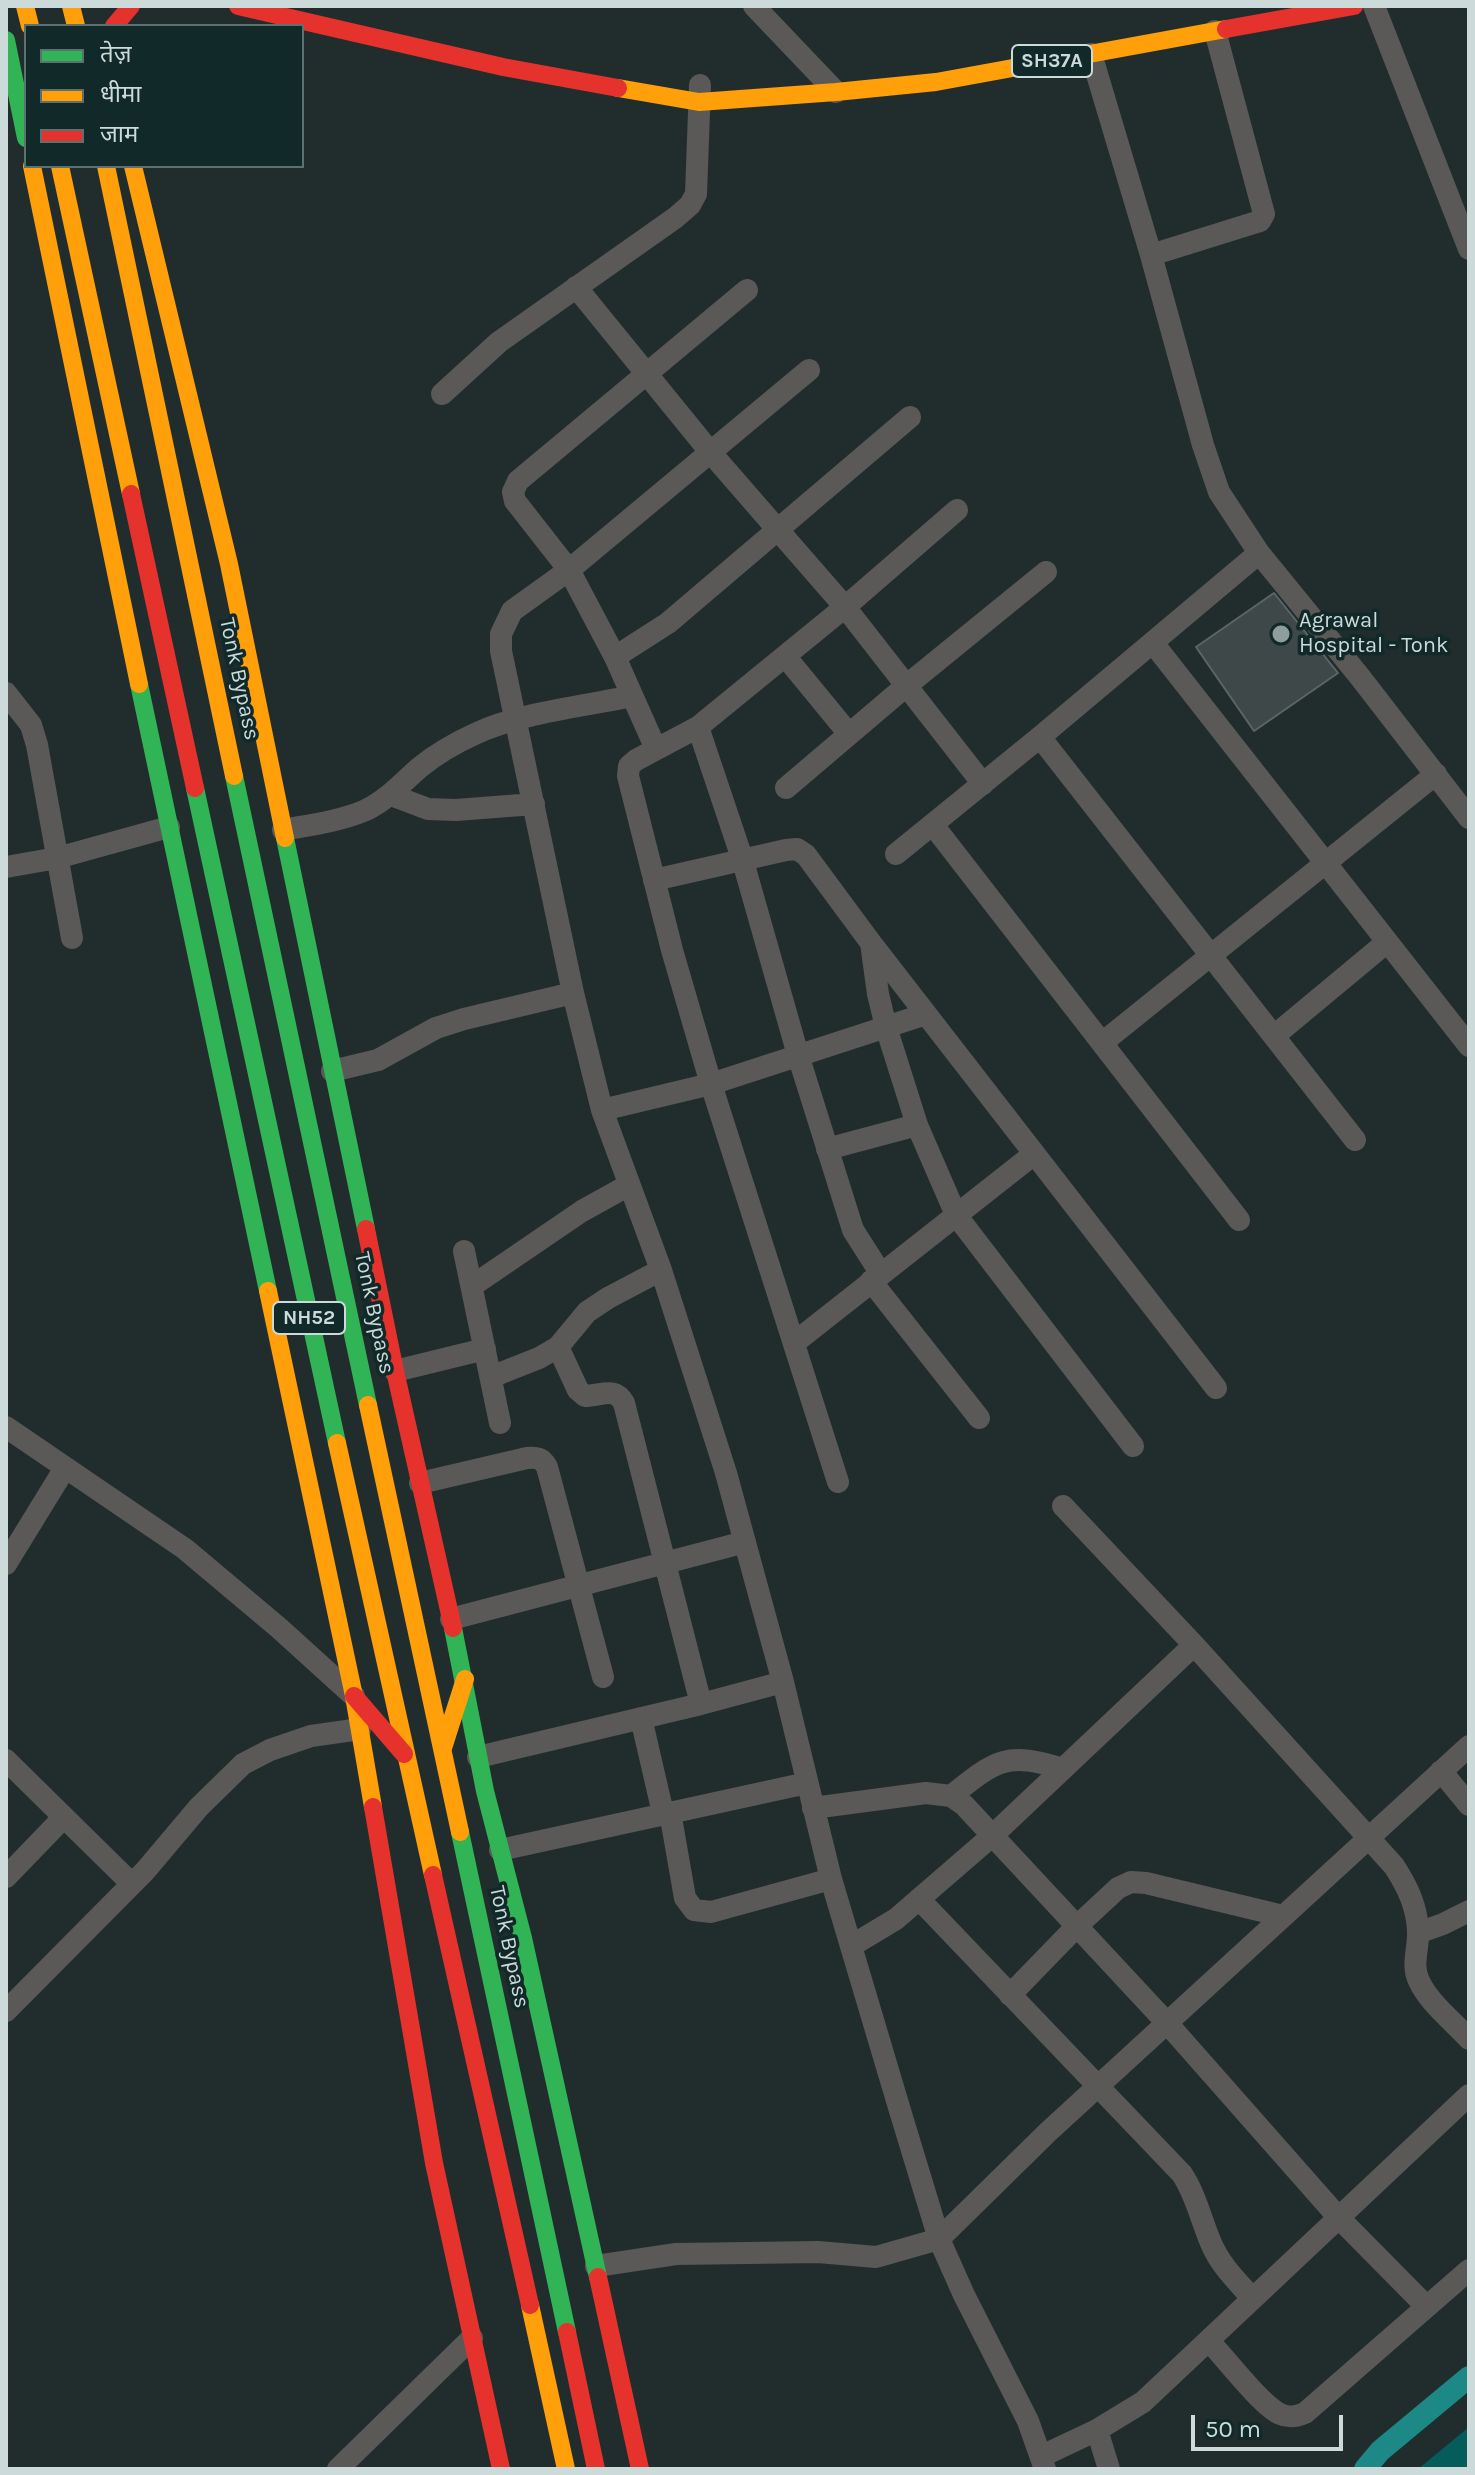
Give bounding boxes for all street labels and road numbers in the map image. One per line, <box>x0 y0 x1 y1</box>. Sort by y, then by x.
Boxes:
road number: SH37A <box>1012 45 1092 77</box>
street label: Tonk Bypass <box>213 616 265 742</box>
street label: Tonk Bypass <box>348 1250 400 1376</box>
road number: NH52 <box>273 1302 345 1334</box>
street label: Tonk Bypass <box>483 1884 535 2010</box>

